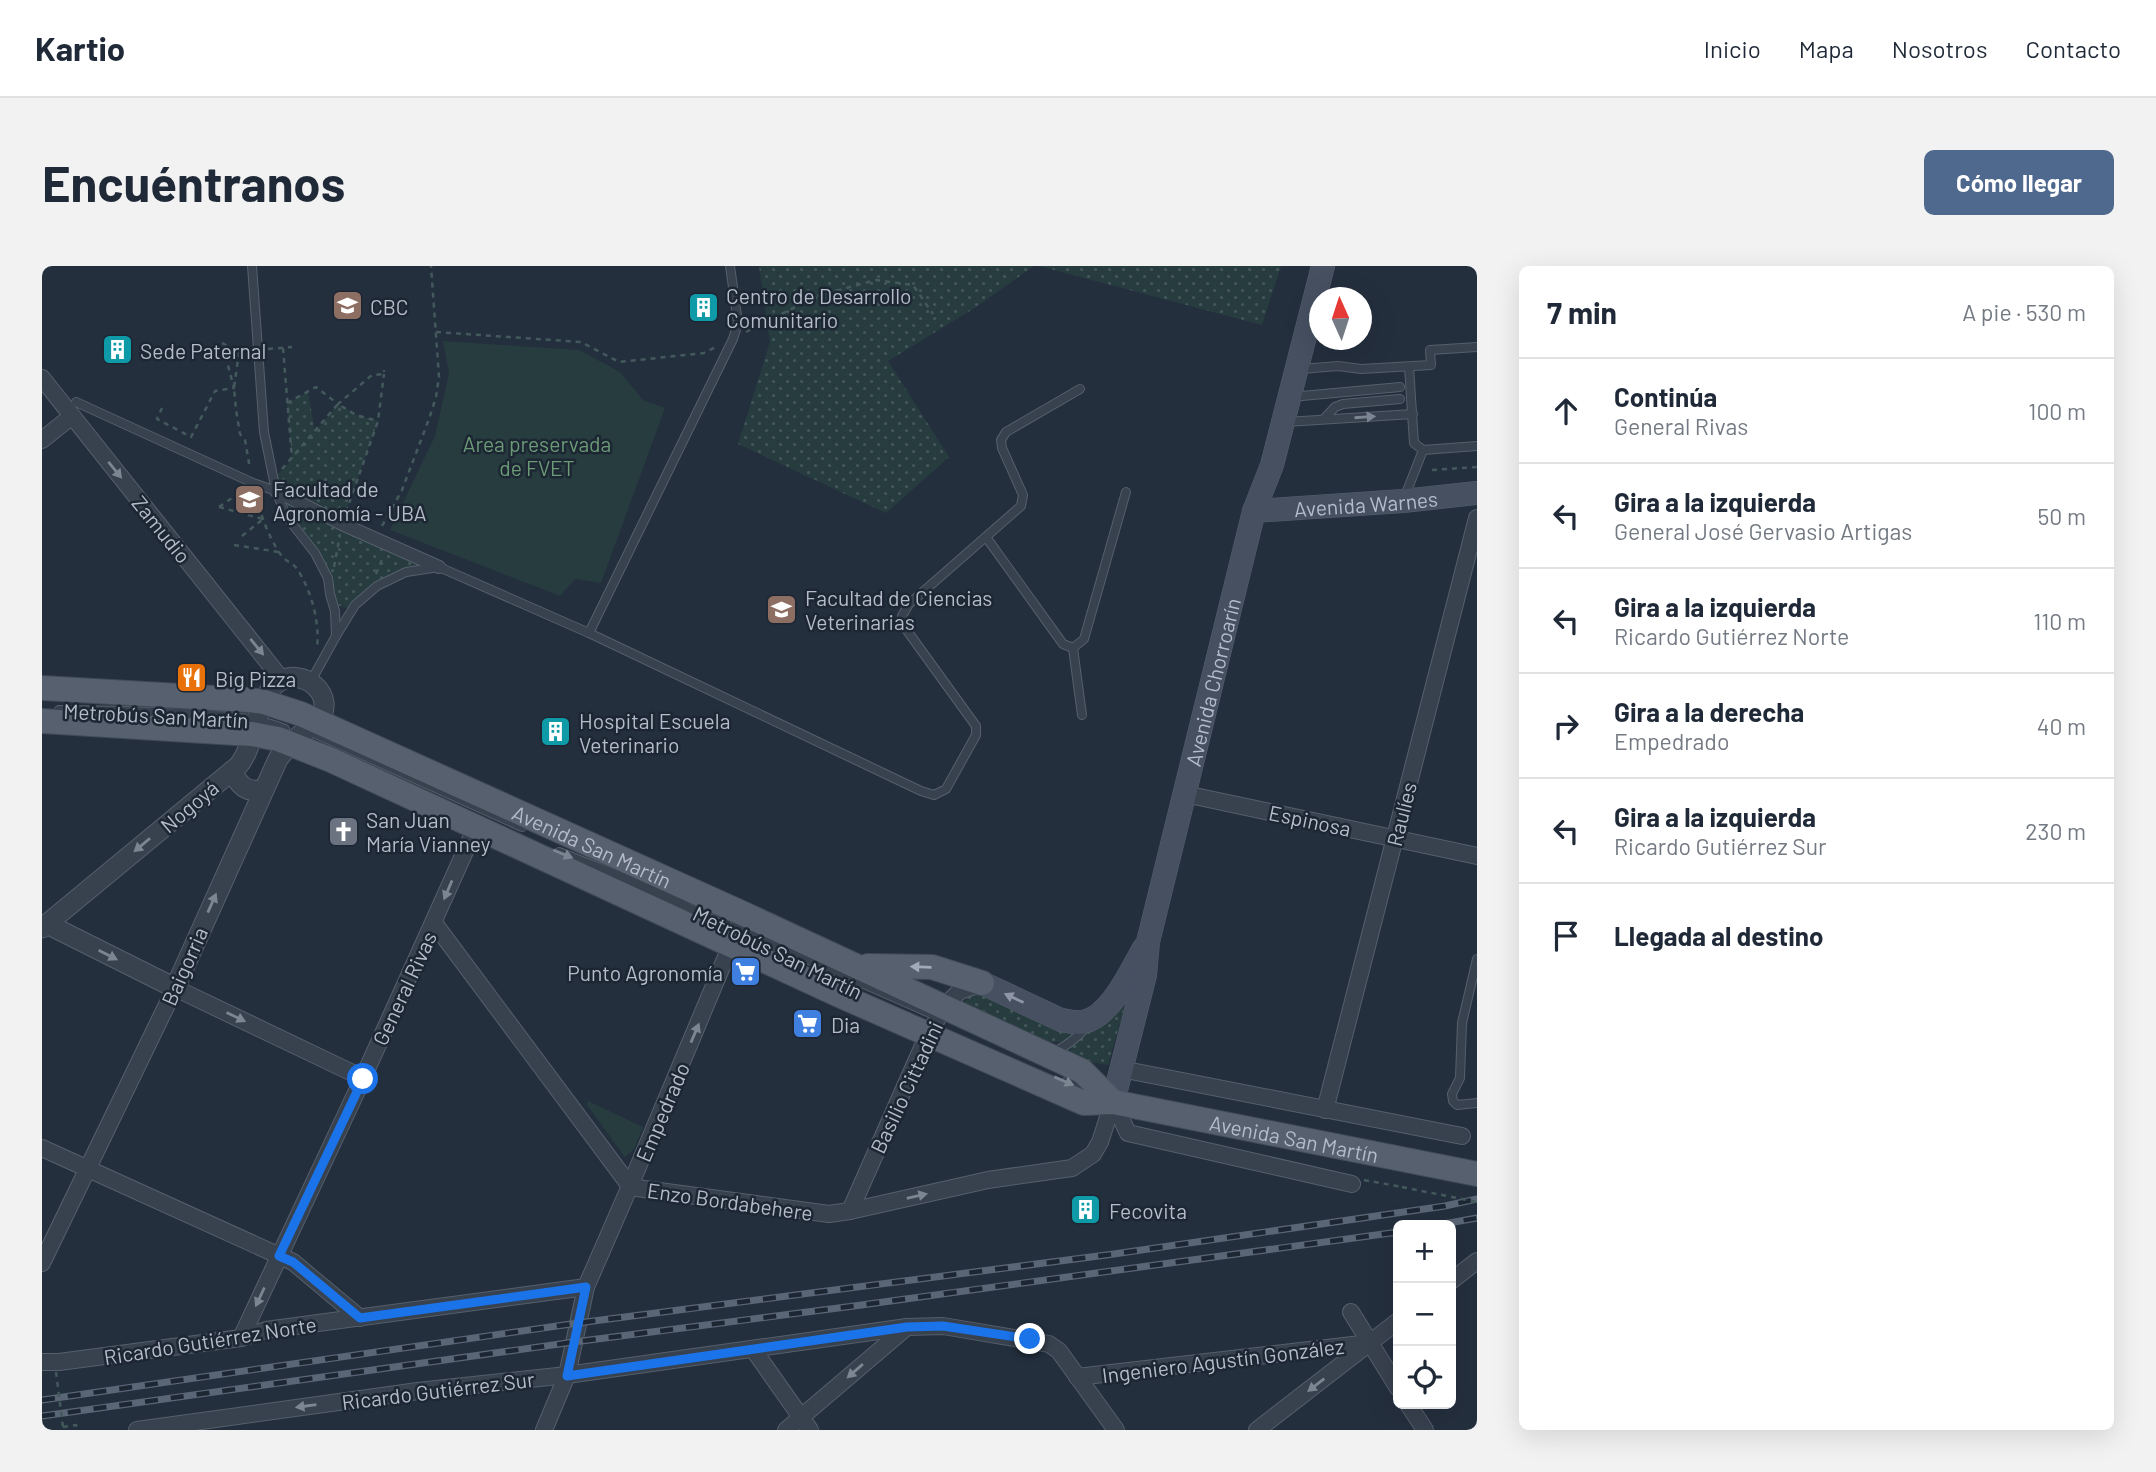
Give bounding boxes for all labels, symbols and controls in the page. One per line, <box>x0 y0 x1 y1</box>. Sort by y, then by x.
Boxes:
text: Kartio <box>35 28 125 68</box>
text: Inicio <box>1704 34 1761 63</box>
text: Mapa <box>1799 34 1854 63</box>
text: Nosotros <box>1892 34 1988 63</box>
text: Contacto <box>2026 34 2121 63</box>
button: Cómo llegar <box>1924 150 2114 215</box>
text: Encuéntranos <box>42 153 345 212</box>
place label: Centro de Desarrollo Comunitario <box>726 283 911 332</box>
north arrow <box>1309 287 1372 350</box>
school or university icon: CBC <box>330 289 364 323</box>
building icon: Centro de Desarrollo Comunitario <box>686 290 720 324</box>
place label: CBC <box>370 294 409 319</box>
text: 7 min <box>1547 294 1617 330</box>
text: A pie · 530 m <box>1962 298 2086 326</box>
building icon: Sede Paternal <box>100 333 134 367</box>
place label: Sede Paternal <box>140 338 266 363</box>
text: Continúa <box>1614 381 1717 412</box>
icon: ahead <box>1547 392 1585 430</box>
text: 100 m <box>2028 397 2086 425</box>
one-way arrow <box>1355 411 1377 422</box>
text: General Rivas <box>1614 412 1748 440</box>
park label: Area preservada de FVET <box>463 431 611 480</box>
one-way arrow <box>107 460 122 478</box>
place label: Facultad de Agronomía - UBA <box>273 476 427 525</box>
school or university icon: Facultad de Agronomía - UBA <box>233 483 267 517</box>
street label: Avenida Warnes <box>1293 485 1439 521</box>
text: Gira a la izquierda <box>1614 486 1816 517</box>
street label: Zamudio <box>127 490 197 568</box>
icon: left <box>1547 497 1585 535</box>
text: 50 m <box>2038 502 2086 530</box>
text: General José Gervasio Artigas <box>1614 517 1912 545</box>
place label: Facultad de Ciencias Veterinarias <box>805 585 992 634</box>
text: Gira a la izquierda <box>1614 591 1816 622</box>
school or university icon: Facultad de Ciencias Veterinarias <box>765 592 799 626</box>
street label: Avenida Chorroarín <box>1179 595 1245 769</box>
icon: left <box>1547 602 1585 640</box>
text: 110 m <box>2033 607 2086 635</box>
text: Ricardo Gutiérrez Norte <box>1614 622 1849 650</box>
one-way arrow <box>249 638 264 656</box>
restaurant icon: Big Pizza <box>175 661 209 695</box>
place label: Big Pizza <box>215 666 296 691</box>
text: Gira a la derecha <box>1614 696 1804 727</box>
street label: Metrobús San Martín <box>63 698 249 732</box>
icon: right <box>1547 707 1585 745</box>
place label: Hospital Escuela Veterinario <box>579 708 730 757</box>
text: 40 m <box>2037 712 2086 740</box>
building icon: Hospital Escuela Veterinario <box>539 715 573 749</box>
text: Empedrado <box>1614 727 1729 755</box>
street label: Nogoyá <box>155 775 223 837</box>
street label: Raulíes <box>1381 779 1421 849</box>
street label: Avenida San Martín <box>509 799 676 892</box>
street label: Espinosa <box>1267 799 1353 841</box>
text: Gira a la izquierda <box>1614 801 1816 832</box>
place label: San Juan María Vianney <box>366 807 491 856</box>
icon: left <box>1547 812 1585 850</box>
church icon: San Juan María Vianney <box>326 814 360 848</box>
text: 230 m <box>2025 817 2086 845</box>
text: Ricardo Gutiérrez Sur <box>1614 832 1826 860</box>
one-way arrow <box>134 837 151 852</box>
one-way arrow <box>552 848 573 859</box>
one-way arrow <box>442 880 454 900</box>
one-way arrow <box>206 893 218 913</box>
street label: Metrobús San Martín <box>689 900 867 1004</box>
icon: arrive <box>1547 917 1585 955</box>
text: Llegada al destino <box>1614 920 1823 951</box>
street label: Baigorria <box>156 923 212 1009</box>
street label: General Rivas <box>367 927 441 1049</box>
one-way arrow <box>98 949 118 960</box>
supermarket icon: Punto Agronomía <box>729 955 763 989</box>
place label: Punto Agronomía <box>567 960 723 985</box>
one-way arrow <box>910 962 932 973</box>
one-way arrow <box>1004 992 1024 1004</box>
supermarket icon: Dia <box>791 1007 825 1041</box>
one-way arrow <box>226 1012 246 1023</box>
place label: Dia <box>831 1012 860 1037</box>
street label: Basilio Cittadini <box>865 1017 947 1157</box>
one-way arrow <box>689 1023 701 1043</box>
street label: Empedrado <box>630 1059 694 1165</box>
route start <box>347 1063 378 1094</box>
one-way arrow <box>1054 1075 1074 1087</box>
street label: Avenida San Martín <box>1207 1109 1381 1167</box>
street label: Enzo Bordabehere <box>646 1177 814 1225</box>
one-way arrow <box>906 1190 928 1201</box>
building icon: Fecovita <box>1069 1193 1103 1227</box>
place label: Fecovita <box>1109 1198 1187 1223</box>
map controls <box>1393 1220 1456 1409</box>
button: + <box>1393 1220 1456 1283</box>
button: − <box>1393 1283 1456 1346</box>
one-way arrow <box>254 1286 265 1307</box>
street label: Ricardo Gutiérrez Norte <box>102 1311 318 1369</box>
route end <box>1014 1323 1045 1354</box>
street label: Ingeniero Agustín González <box>1100 1333 1346 1387</box>
button: locate <box>1393 1346 1456 1409</box>
one-way arrow <box>847 1363 864 1378</box>
street label: Ricardo Gutiérrez Sur <box>340 1366 536 1414</box>
one-way arrow <box>1307 1378 1325 1393</box>
one-way arrow <box>295 1401 317 1412</box>

